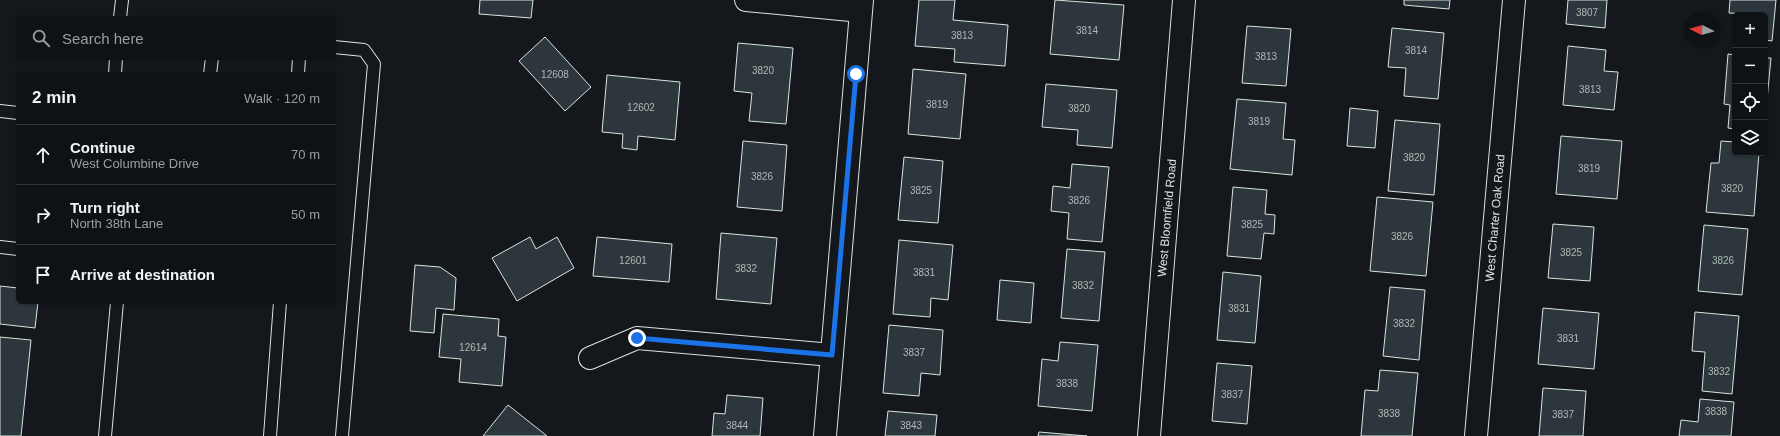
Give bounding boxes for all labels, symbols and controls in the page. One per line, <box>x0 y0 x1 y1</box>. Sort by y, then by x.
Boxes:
house number: 3807 <box>1576 7 1599 18</box>
north arrow <box>1684 12 1720 48</box>
map controls <box>1732 12 1768 156</box>
button: + <box>1732 12 1768 48</box>
search box <box>16 16 336 60</box>
house number: 3814 <box>1076 25 1099 36</box>
icon: search <box>30 27 52 49</box>
text: Search here <box>62 30 144 47</box>
house number: 3813 <box>951 30 974 41</box>
house number: 3814 <box>1405 45 1428 56</box>
button: − <box>1732 48 1768 84</box>
house number: 3813 <box>1255 51 1278 62</box>
house number: 3820 <box>752 65 775 76</box>
route start <box>847 65 865 83</box>
house number: 12608 <box>541 69 569 80</box>
house number: 3813 <box>1579 84 1602 95</box>
button: locate <box>1732 84 1768 120</box>
text: 2 min <box>32 88 76 107</box>
text: Walk · 120 m <box>244 91 320 106</box>
house number: 3819 <box>926 99 949 110</box>
house number: 12602 <box>627 102 655 113</box>
house number: 3820 <box>1068 103 1091 114</box>
house number: 3819 <box>1248 116 1271 127</box>
button: layers <box>1732 120 1768 156</box>
text: Continue <box>70 139 135 156</box>
icon: ahead <box>32 144 54 166</box>
text: 70 m <box>291 147 320 162</box>
house number: 3820 <box>1403 152 1426 163</box>
street label: West Charter Oak Road <box>1482 154 1508 282</box>
text: West Columbine Drive <box>70 156 199 171</box>
street label: West Bloomfield Road <box>1155 158 1179 278</box>
house number: 3819 <box>1578 163 1601 174</box>
house number: 3826 <box>751 171 774 182</box>
house number: 3820 <box>1721 183 1744 194</box>
house number: 3825 <box>910 185 933 196</box>
house number: 3826 <box>1068 195 1091 206</box>
text: Turn right <box>70 199 140 216</box>
icon: right <box>32 204 54 226</box>
text: 50 m <box>291 207 320 222</box>
text: North 38th Lane <box>70 216 163 231</box>
house number: 3825 <box>1241 219 1264 230</box>
house number: 3826 <box>1391 231 1414 242</box>
house number: 3825 <box>1560 247 1583 258</box>
house number: 12601 <box>619 255 647 266</box>
house number: 3826 <box>1712 255 1735 266</box>
house number: 3832 <box>735 263 758 274</box>
icon: arrive <box>32 264 54 286</box>
text: Arrive at destination <box>70 266 215 283</box>
house number: 3831 <box>913 267 936 278</box>
house number: 3832 <box>1072 280 1095 291</box>
house number: 3831 <box>1228 303 1251 314</box>
house number: 3832 <box>1393 318 1416 329</box>
route end <box>628 329 646 347</box>
house number: 3831 <box>1557 333 1580 344</box>
house number: 12614 <box>459 342 487 353</box>
house number: 3837 <box>903 347 926 358</box>
house number: 3832 <box>1708 366 1731 377</box>
house number: 3838 <box>1056 378 1079 389</box>
house number: 3837 <box>1221 389 1244 400</box>
house number: 3838 <box>1705 406 1728 417</box>
house number: 3838 <box>1378 408 1401 419</box>
house number: 3837 <box>1552 409 1575 420</box>
house number: 3844 <box>726 420 749 431</box>
house number: 3843 <box>900 420 923 431</box>

